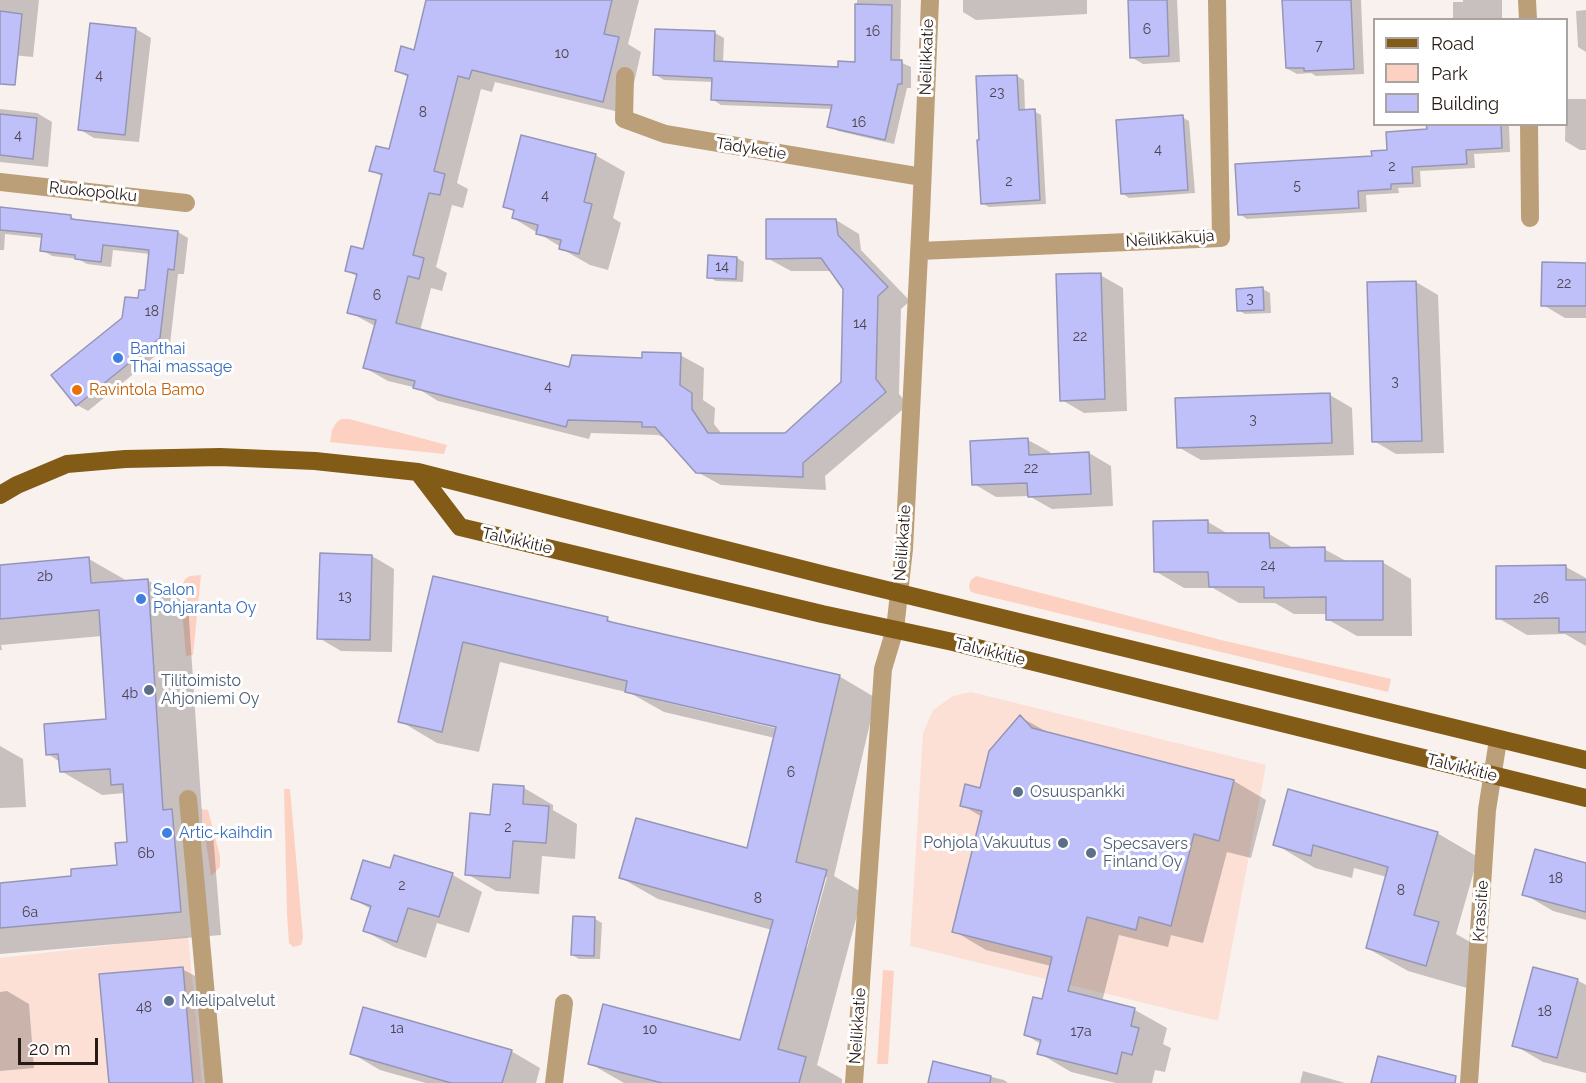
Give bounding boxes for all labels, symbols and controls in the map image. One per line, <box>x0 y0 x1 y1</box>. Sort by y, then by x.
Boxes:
street label: Neilikkatie <box>916 18 938 96</box>
legend <box>1373 18 1568 126</box>
house number: 6 <box>1143 22 1151 38</box>
house number: 16 <box>866 24 880 40</box>
text: Road <box>1431 33 1474 54</box>
house number: 7 <box>1315 38 1323 54</box>
house number: 10 <box>555 46 569 62</box>
text: Park <box>1431 63 1468 84</box>
house number: 4 <box>95 68 103 84</box>
house number: 23 <box>990 85 1004 101</box>
text: Building <box>1431 93 1499 114</box>
house number: 8 <box>419 105 427 121</box>
house number: 16 <box>852 115 866 131</box>
house number: 4 <box>14 128 22 144</box>
street label: Tädyketie <box>714 134 788 164</box>
house number: 4 <box>1154 142 1162 158</box>
house number: 2 <box>1388 159 1396 175</box>
house number: 2 <box>1005 174 1013 190</box>
street label: Ruokopolku <box>48 178 138 206</box>
house number: 5 <box>1293 178 1301 194</box>
house number: 4 <box>541 188 549 204</box>
street label: Neilikkakuja <box>1125 226 1215 252</box>
house number: 14 <box>715 259 729 275</box>
house number: 22 <box>1557 276 1571 292</box>
house number: 6 <box>373 288 381 304</box>
house number: 3 <box>1246 291 1254 307</box>
house number: 18 <box>145 304 159 320</box>
house number: 14 <box>853 316 867 332</box>
house number: 22 <box>1073 329 1087 345</box>
place label: Banthai Thai massage <box>130 339 232 377</box>
marker: Banthai Thai massage <box>111 351 125 365</box>
house number: 3 <box>1391 374 1399 390</box>
house number: 4 <box>544 379 552 395</box>
place label: Ravintola Bamo <box>89 380 205 400</box>
marker: Ravintola Bamo <box>70 383 84 397</box>
house number: 3 <box>1249 412 1257 428</box>
house number: 22 <box>1024 461 1038 477</box>
street label: Neilikkatie <box>891 504 915 582</box>
street label: Talvikkitie <box>480 524 554 558</box>
house number: 24 <box>1261 558 1275 574</box>
house number: 2b <box>37 569 53 585</box>
place label: Salon Pohjaranta Oy <box>153 580 256 618</box>
house number: 13 <box>338 589 352 605</box>
house number: 26 <box>1533 591 1549 607</box>
marker: Salon Pohjaranta Oy <box>134 592 148 606</box>
street label: Talvikkitie <box>953 634 1027 670</box>
place label: Tilitoimisto Ahjoniemi Oy <box>161 671 259 709</box>
marker: Tilitoimisto Ahjoniemi Oy <box>142 683 156 697</box>
house number: 4b <box>122 686 138 702</box>
street label: Talvikkitie <box>1425 750 1499 786</box>
house number: 6 <box>787 765 795 781</box>
place label: Osuuspankki <box>1030 782 1125 802</box>
marker: Osuuspankki <box>1011 785 1025 799</box>
house number: 2 <box>504 820 512 836</box>
place label: Artic-kaihdin <box>179 823 273 843</box>
marker: Artic-kaihdin <box>160 826 174 840</box>
place label: Pohjola Vakuutus <box>923 833 1051 853</box>
place label: Specsavers Finland Oy <box>1103 834 1188 872</box>
marker: Pohjola Vakuutus <box>1056 836 1070 850</box>
house number: 6b <box>137 846 155 862</box>
marker: Specsavers Finland Oy <box>1084 846 1098 860</box>
house number: 18 <box>1549 871 1563 887</box>
house number: 2 <box>398 878 406 894</box>
street label: Krassitie <box>1469 880 1493 942</box>
house number: 8 <box>1397 883 1405 899</box>
house number: 8 <box>754 891 762 907</box>
house number: 6a <box>22 905 38 921</box>
street label: Neilikkatie <box>846 987 870 1065</box>
place label: Mielipalvelut <box>181 991 275 1011</box>
marker: Mielipalvelut <box>162 994 176 1008</box>
house number: 48 <box>136 1000 152 1016</box>
house number: 18 <box>1538 1004 1552 1020</box>
house number: 1a <box>390 1021 404 1037</box>
house number: 10 <box>643 1022 657 1038</box>
house number: 17a <box>1070 1024 1092 1040</box>
scale bar <box>21 1026 100 1064</box>
text: 20 m <box>29 1038 71 1059</box>

